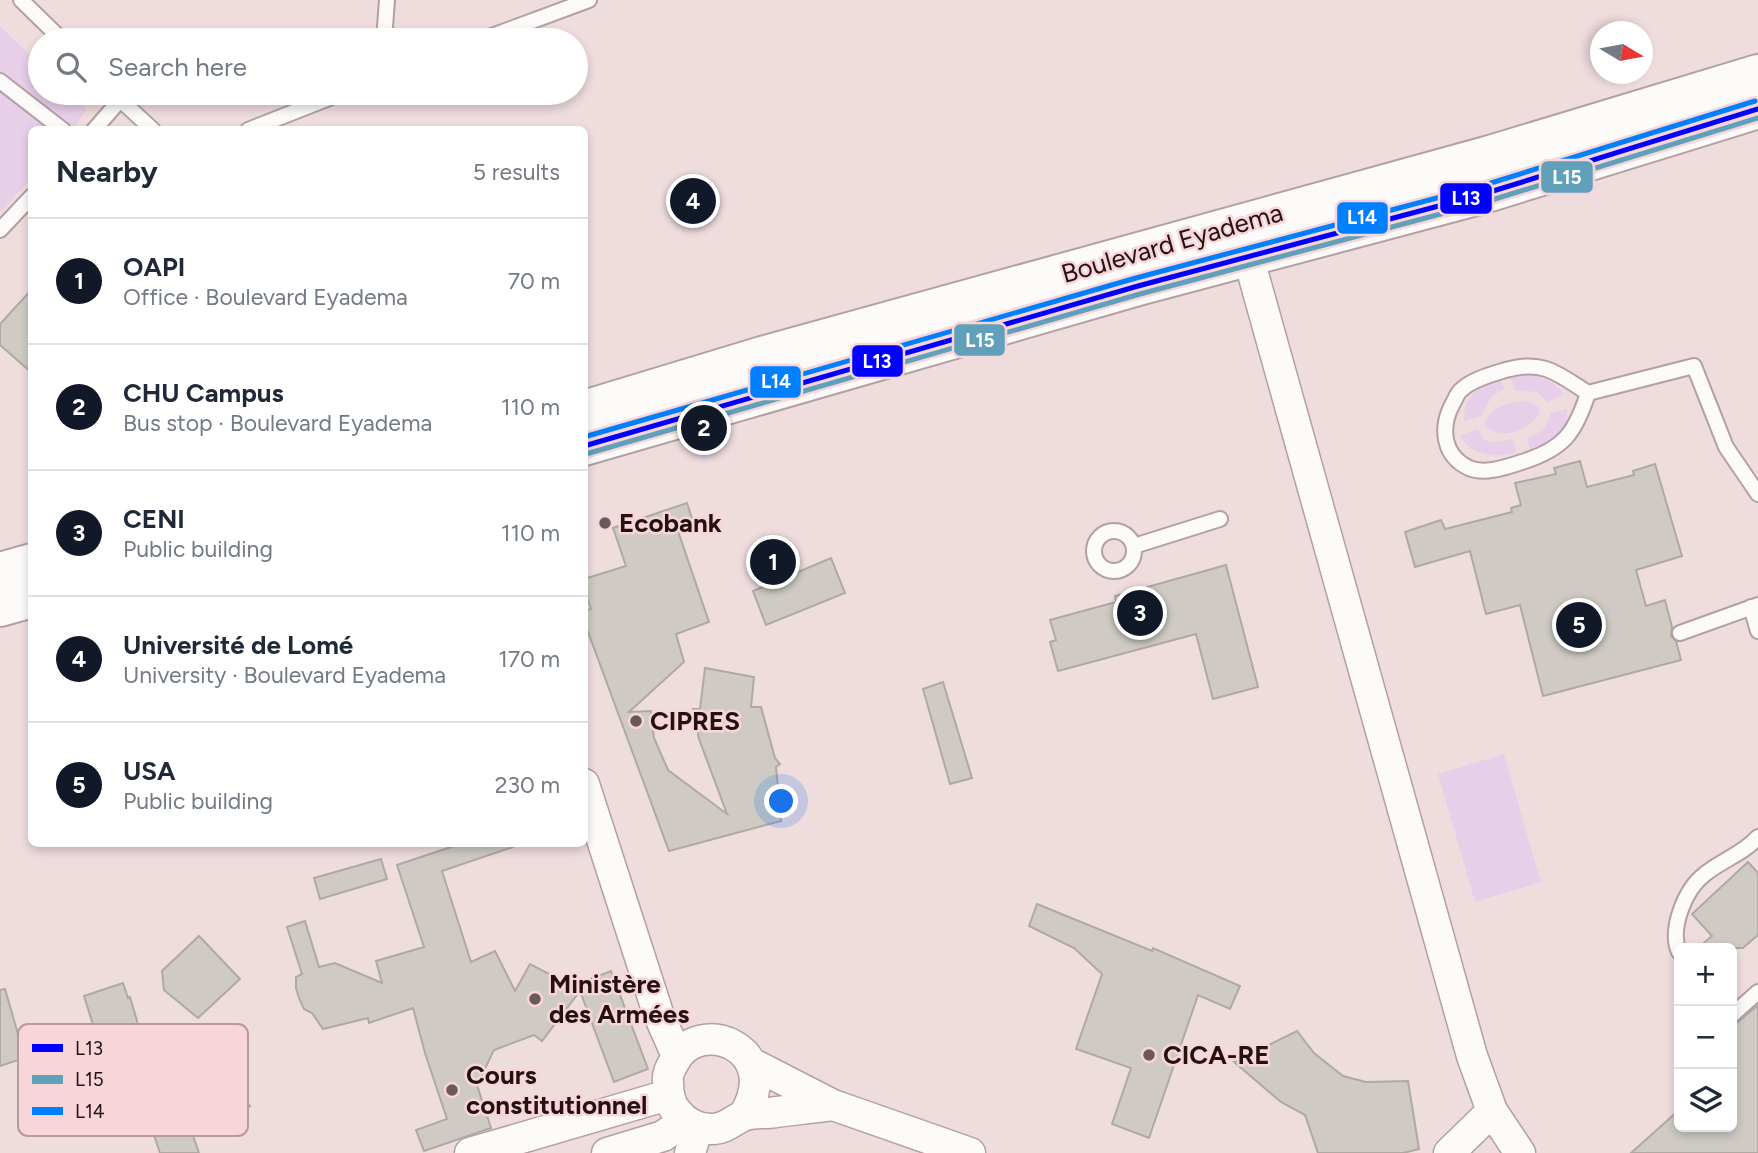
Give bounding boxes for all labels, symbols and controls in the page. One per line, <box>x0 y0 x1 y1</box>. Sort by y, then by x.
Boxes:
north arrow <box>1590 21 1653 84</box>
search box <box>28 28 588 105</box>
icon: search <box>52 48 90 86</box>
text: Search here <box>108 51 247 83</box>
text: Nearby <box>56 153 158 190</box>
text: 5 results <box>473 158 560 186</box>
line badge: L15 <box>1540 160 1594 194</box>
text: L15 <box>1552 166 1582 189</box>
pin: 4 <box>670 175 716 227</box>
line badge: L13 <box>1439 182 1493 215</box>
text: L13 <box>1452 187 1480 210</box>
street label: Boulevard Eyadema <box>1058 196 1286 290</box>
line badge: L14 <box>1336 201 1389 235</box>
text: L14 <box>1347 206 1377 229</box>
text: OAPI <box>123 251 185 283</box>
text: 1 <box>74 267 84 295</box>
text: 70 m <box>508 267 560 295</box>
text: Office · Boulevard Eyadema <box>123 283 408 311</box>
line badge: L15 <box>953 323 1006 357</box>
text: L15 <box>965 329 995 352</box>
line badge: L13 <box>851 344 904 378</box>
text: L13 <box>863 350 891 373</box>
line badge: L14 <box>749 365 802 399</box>
text: L14 <box>761 370 791 393</box>
text: CHU Campus <box>123 377 284 409</box>
text: 2 <box>72 393 86 421</box>
text: 110 m <box>501 393 560 421</box>
pin: 2 <box>681 402 727 454</box>
text: Bus stop · Boulevard Eyadema <box>123 409 432 437</box>
text: CENI <box>123 503 185 535</box>
place label: Ecobank <box>619 507 722 539</box>
marker: Ecobank <box>597 515 613 531</box>
text: 3 <box>73 519 85 547</box>
text: 110 m <box>501 519 560 547</box>
text: Public building <box>123 535 273 563</box>
pin: 1 <box>750 536 796 588</box>
pin: 3 <box>1117 587 1163 639</box>
pin: 5 <box>1556 599 1602 651</box>
text: Université de Lomé <box>123 629 353 661</box>
text: 4 <box>72 645 86 673</box>
text: 170 m <box>498 645 560 673</box>
text: University · Boulevard Eyadema <box>123 661 446 689</box>
place label: CIPRES <box>650 705 740 737</box>
marker: CIPRES <box>628 713 644 729</box>
text: USA <box>123 755 176 787</box>
text: 5 <box>72 771 86 799</box>
text: 230 m <box>495 771 560 799</box>
your location <box>764 784 798 818</box>
text: Public building <box>123 787 273 815</box>
map controls <box>1674 943 1737 1132</box>
button: + <box>1674 943 1737 1006</box>
place label: Ministère des Armées <box>549 968 689 1030</box>
marker: Ministère des Armées <box>527 991 543 1007</box>
button: − <box>1674 1006 1737 1069</box>
legend <box>18 1024 248 1136</box>
text: L13 <box>75 1037 103 1060</box>
place label: CICA-RE <box>1163 1039 1269 1071</box>
marker: CICA-RE <box>1141 1047 1157 1063</box>
place label: Cours constitutionnel <box>466 1059 647 1121</box>
text: L15 <box>75 1068 104 1091</box>
button: layers <box>1674 1069 1737 1132</box>
marker: Cours constitutionnel <box>444 1082 460 1098</box>
text: L14 <box>75 1100 105 1123</box>

